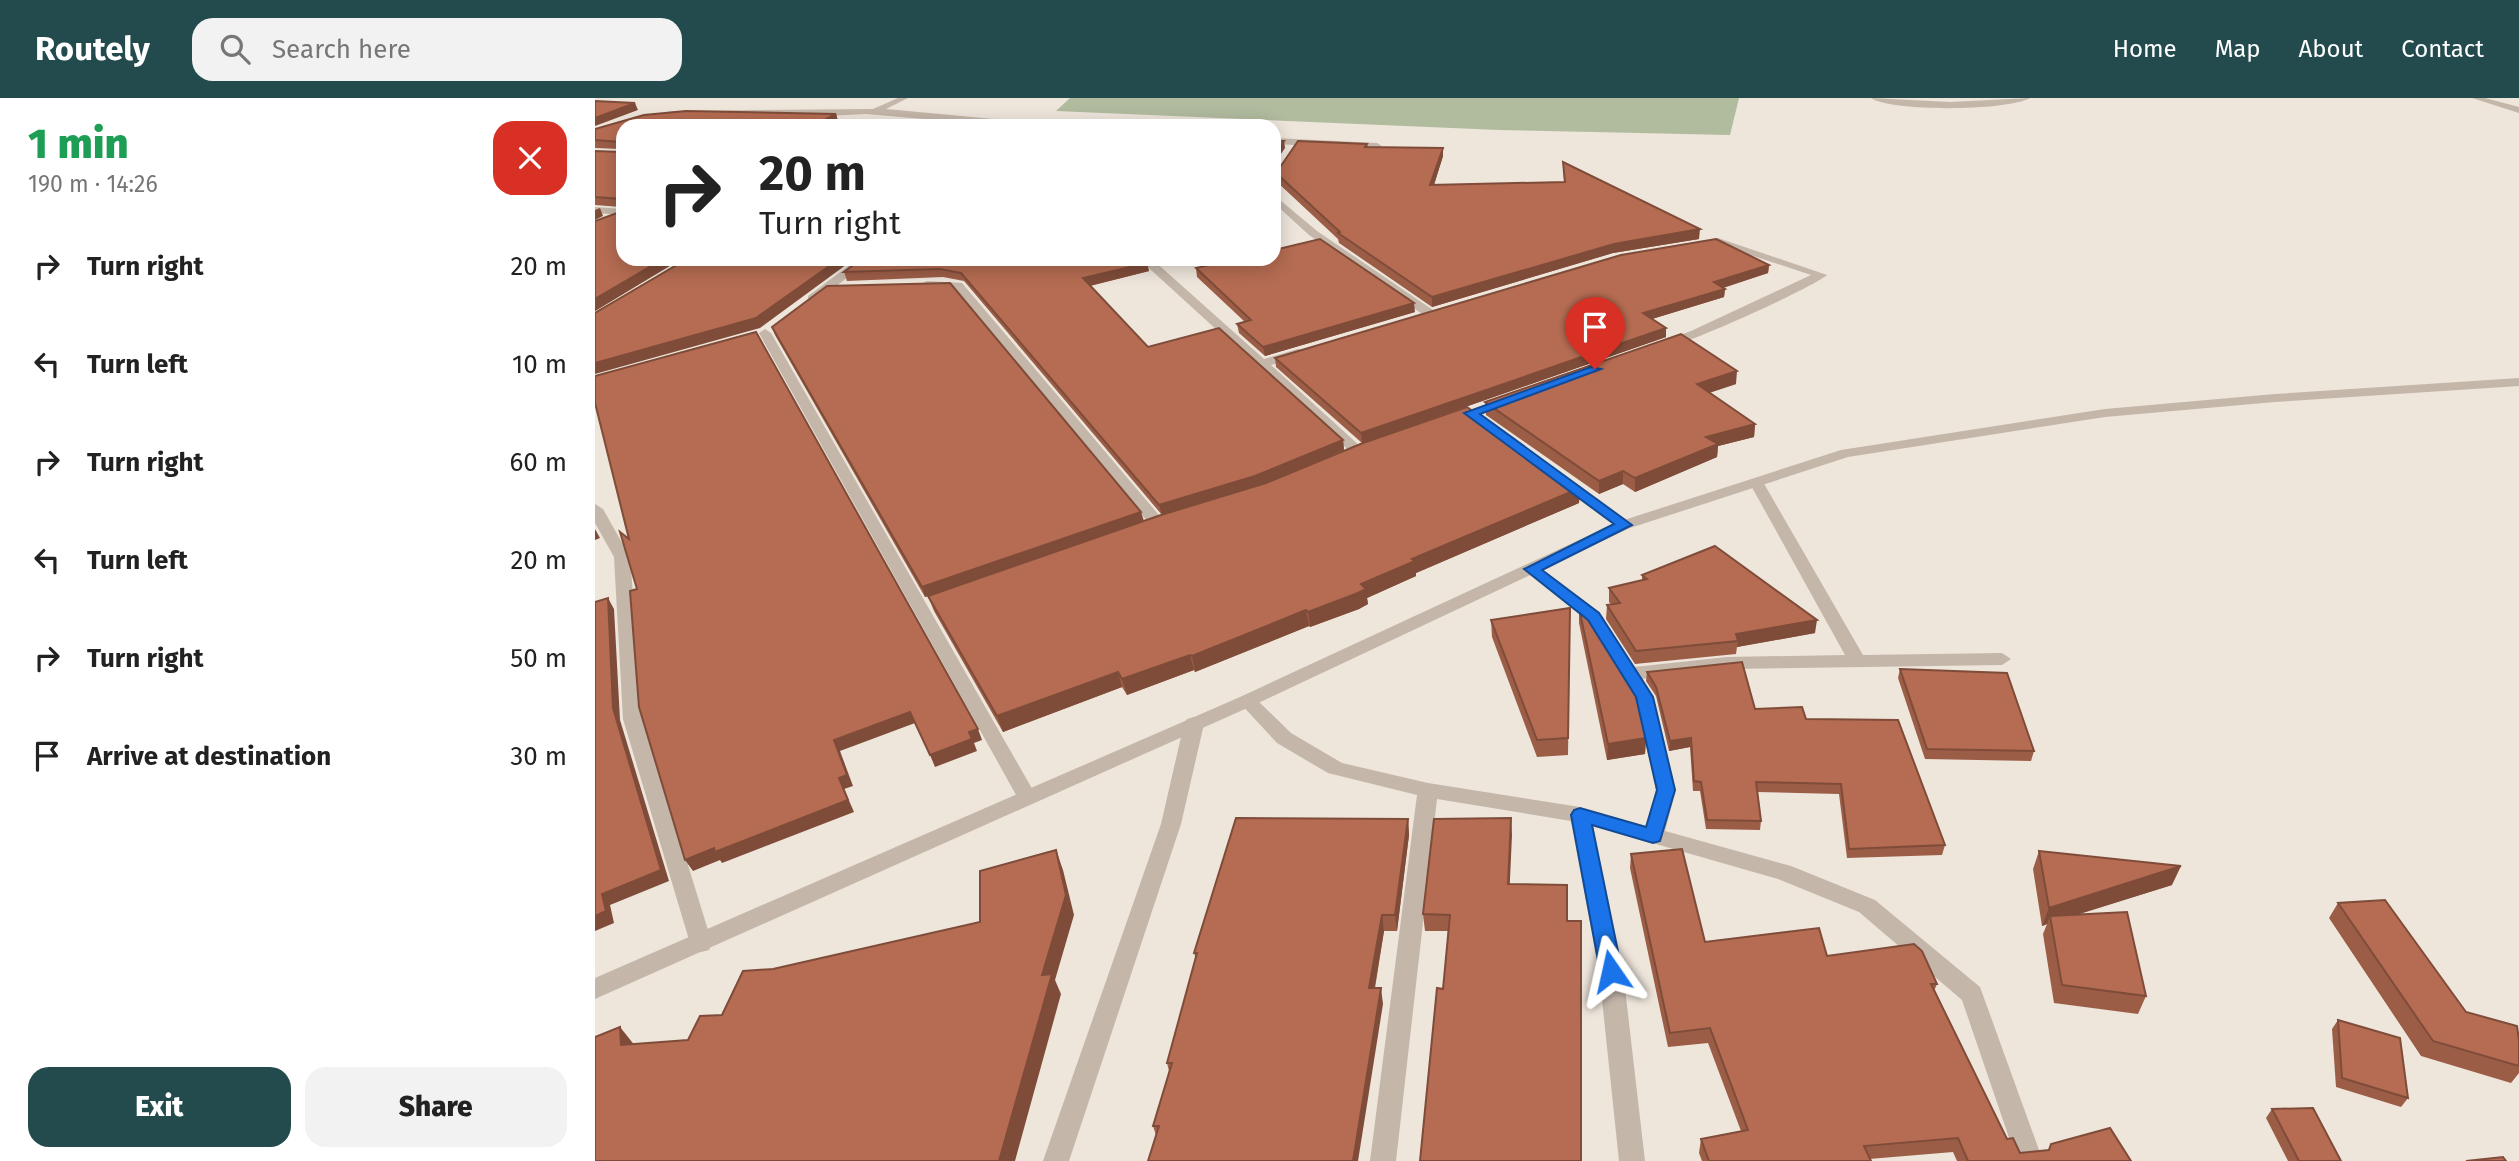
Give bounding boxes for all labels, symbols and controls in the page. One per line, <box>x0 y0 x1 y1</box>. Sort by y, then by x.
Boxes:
search box <box>192 18 682 81</box>
text: Routely <box>35 29 150 69</box>
icon: search <box>216 30 254 68</box>
text: Search here <box>272 34 411 65</box>
text: Home <box>2113 35 2177 63</box>
text: Map <box>2215 35 2261 63</box>
text: About <box>2299 35 2363 63</box>
text: Contact <box>2401 35 2484 63</box>
text: 1 min <box>28 119 129 169</box>
button: close <box>493 121 567 195</box>
text: 20 m <box>759 144 866 203</box>
icon: right <box>644 147 735 238</box>
text: 190 m · 14:26 <box>28 170 158 198</box>
text: Turn right <box>759 204 901 242</box>
icon: right <box>28 247 66 285</box>
text: Turn right <box>87 251 204 282</box>
text: 20 m <box>510 251 567 282</box>
pin <box>1565 297 1625 369</box>
icon: arrive <box>1576 308 1614 346</box>
icon: left <box>28 345 66 383</box>
text: Turn left <box>87 349 188 380</box>
text: 10 m <box>512 349 567 380</box>
icon: right <box>28 443 66 481</box>
text: Turn right <box>87 447 204 478</box>
text: 60 m <box>509 447 567 478</box>
icon: left <box>28 541 66 579</box>
text: Turn left <box>87 545 188 576</box>
text: 20 m <box>510 545 567 576</box>
icon: right <box>28 639 66 677</box>
text: Turn right <box>87 643 204 674</box>
text: 50 m <box>510 643 567 674</box>
icon: arrive <box>28 737 66 775</box>
text: Arrive at destination <box>87 741 331 772</box>
text: 30 m <box>510 741 567 772</box>
position arrow <box>1574 934 1648 1008</box>
button: Exit <box>28 1067 291 1147</box>
button: Share <box>305 1067 567 1147</box>

